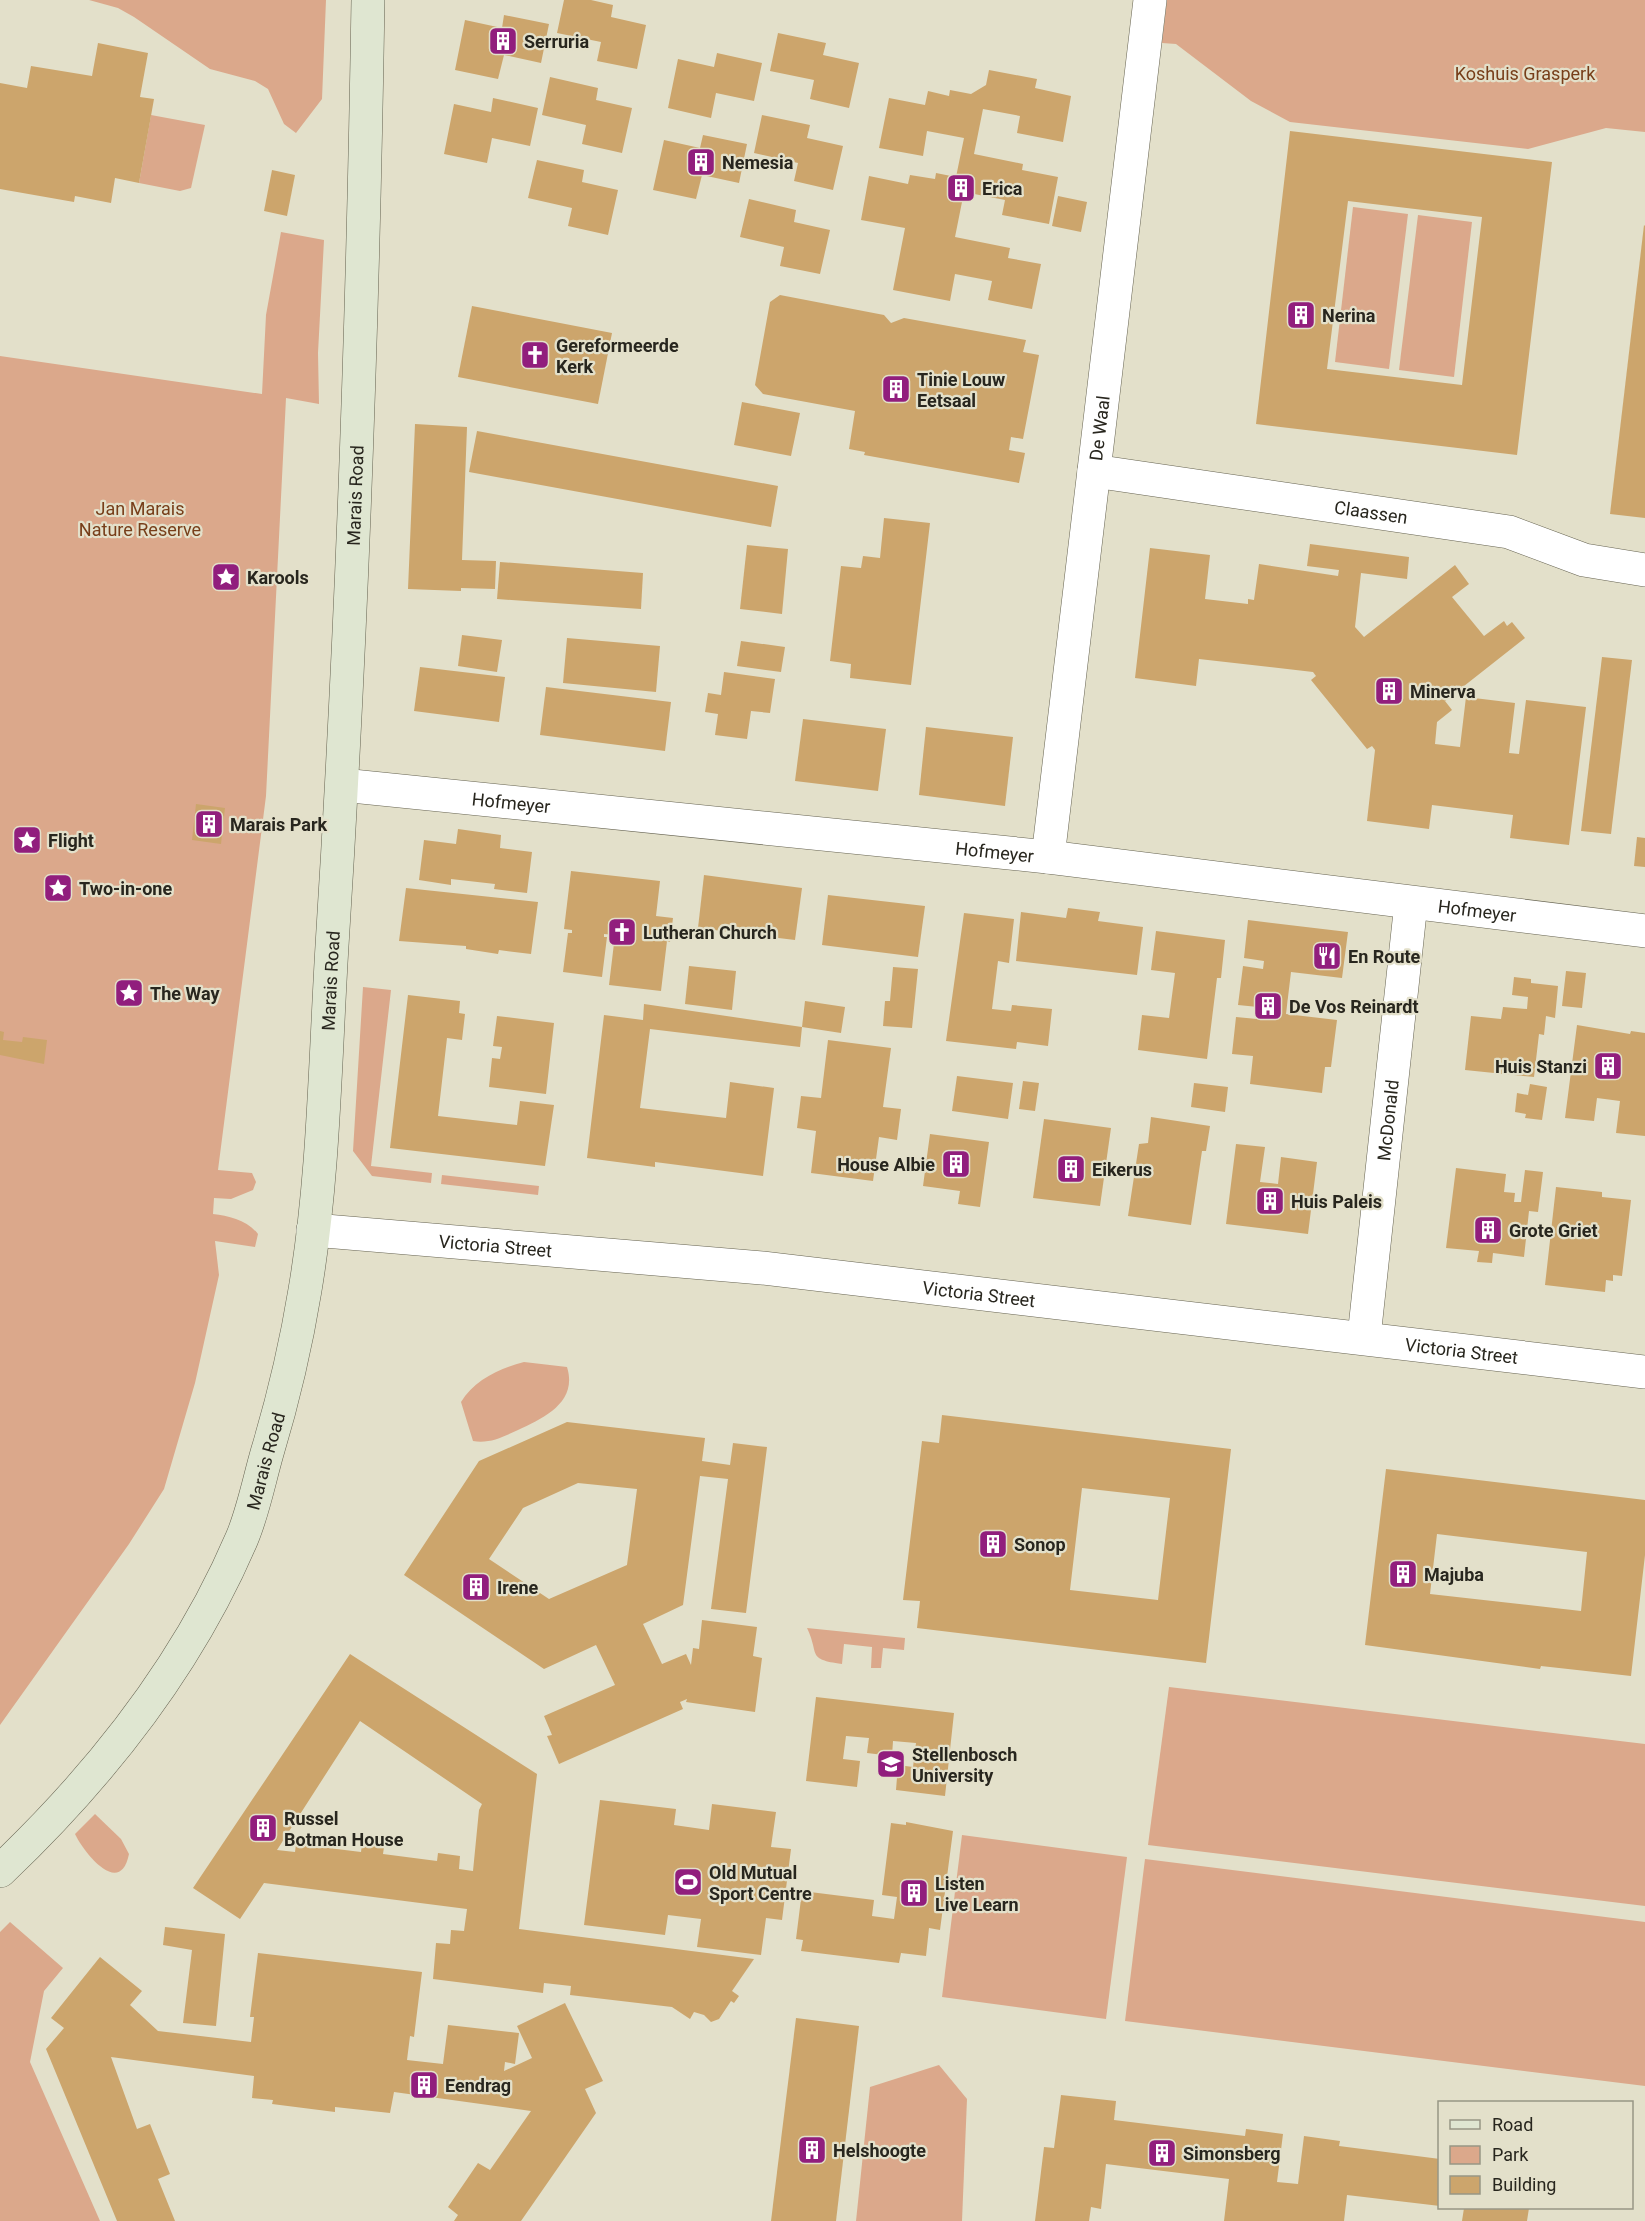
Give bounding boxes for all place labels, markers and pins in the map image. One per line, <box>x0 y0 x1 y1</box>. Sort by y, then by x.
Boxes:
building icon: Serruria <box>487 25 519 57</box>
place label: Serruria <box>524 31 589 52</box>
building icon: Nemesia <box>685 146 717 178</box>
place label: Nemesia <box>722 152 794 173</box>
building icon: Erica <box>945 172 977 204</box>
place label: Erica <box>982 178 1023 199</box>
building icon: Nerina <box>1285 299 1317 331</box>
place label: Nerina <box>1322 305 1376 326</box>
place label: Gereformeerde Kerk <box>556 335 679 377</box>
church icon: Gereformeerde Kerk <box>519 339 551 371</box>
place label: Tinie Louw Eetsaal <box>917 369 1005 411</box>
building icon: Tinie Louw Eetsaal <box>880 373 912 405</box>
place icon: Karools <box>210 561 242 593</box>
place label: Karools <box>247 567 309 588</box>
building icon: Minerva <box>1373 675 1405 707</box>
place label: Minerva <box>1410 681 1476 702</box>
building icon: Marais Park <box>193 808 225 840</box>
place label: Marais Park <box>230 814 328 835</box>
place icon: Flight <box>11 824 43 856</box>
place label: Flight <box>48 830 94 851</box>
place icon: Two-in-one <box>42 872 74 904</box>
place label: Two-in-one <box>79 878 172 899</box>
church icon: Lutheran Church <box>606 916 638 948</box>
place label: Lutheran Church <box>643 922 777 943</box>
restaurant icon: En Route <box>1311 940 1343 972</box>
place label: En Route <box>1348 946 1421 967</box>
place icon: The Way <box>113 977 145 1009</box>
place label: The Way <box>150 983 220 1004</box>
building icon: De Vos Reinardt <box>1252 990 1284 1022</box>
place label: De Vos Reinardt <box>1289 996 1419 1017</box>
building icon: Huis Stanzi <box>1592 1050 1624 1082</box>
place label: Huis Stanzi <box>1495 1056 1587 1077</box>
building icon: House Albie <box>940 1148 972 1180</box>
building icon: Eikerus <box>1055 1153 1087 1185</box>
place label: House Albie <box>837 1154 935 1175</box>
place label: Eikerus <box>1092 1159 1152 1180</box>
building icon: Huis Paleis <box>1254 1185 1286 1217</box>
place label: Huis Paleis <box>1291 1191 1382 1212</box>
building icon: Grote Griet <box>1472 1214 1504 1246</box>
place label: Grote Griet <box>1509 1220 1597 1241</box>
building icon: Sonop <box>977 1528 1009 1560</box>
place label: Sonop <box>1014 1534 1066 1555</box>
building icon: Majuba <box>1387 1558 1419 1590</box>
place label: Majuba <box>1424 1564 1484 1585</box>
building icon: Irene <box>460 1571 492 1603</box>
place label: Irene <box>497 1577 539 1598</box>
place label: Stellenbosch University <box>912 1744 1017 1786</box>
school or university icon: Stellenbosch University <box>875 1748 907 1780</box>
place label: Russel Botman House <box>284 1808 404 1850</box>
building icon: Russel Botman House <box>247 1812 279 1844</box>
place label: Old Mutual Sport Centre <box>709 1862 812 1904</box>
sports icon: Old Mutual Sport Centre <box>672 1866 704 1898</box>
place label: Listen Live Learn <box>935 1873 1018 1915</box>
building icon: Listen Live Learn <box>898 1877 930 1909</box>
building icon: Eendrag <box>408 2069 440 2101</box>
place label: Eendrag <box>445 2075 511 2096</box>
building icon: Helshoogte <box>796 2134 828 2166</box>
building icon: Simonsberg <box>1146 2137 1178 2169</box>
place label: Helshoogte <box>833 2140 926 2161</box>
place label: Simonsberg <box>1183 2143 1281 2164</box>

